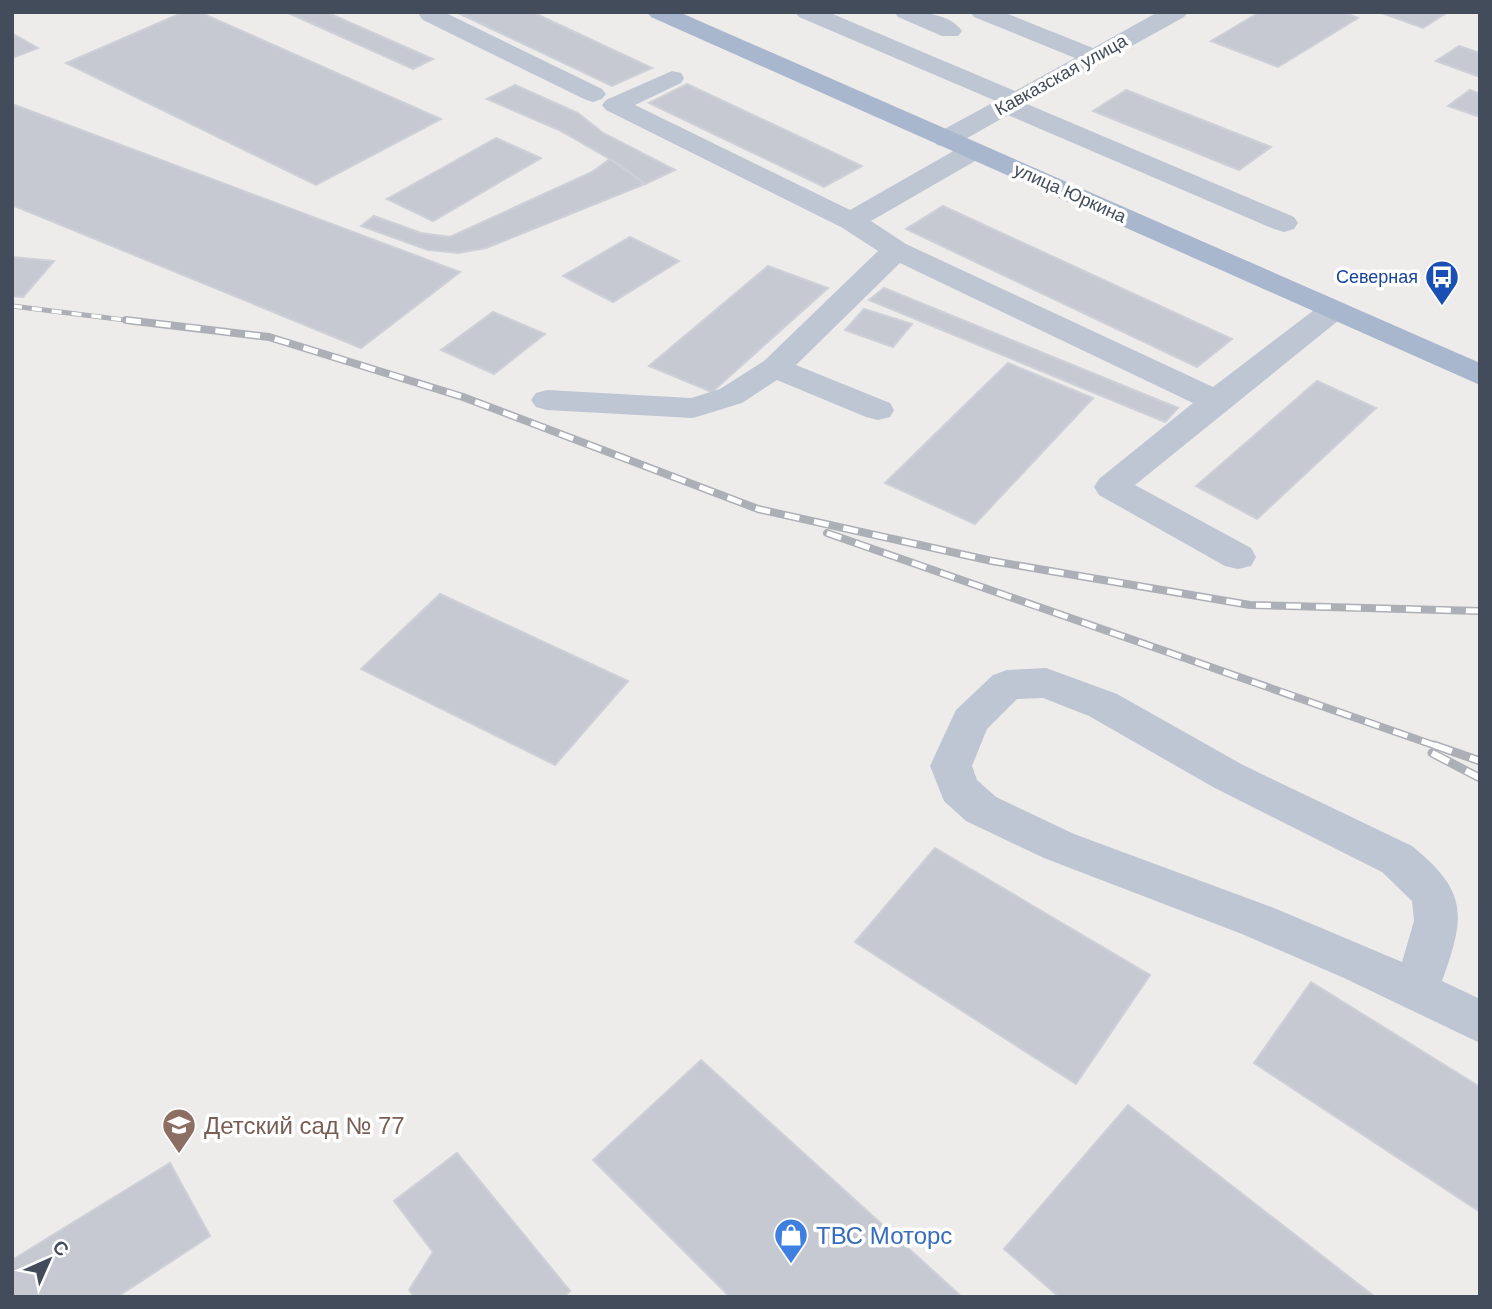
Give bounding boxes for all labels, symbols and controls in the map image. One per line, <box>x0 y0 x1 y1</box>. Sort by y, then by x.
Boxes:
street label: Кавказская улица <box>992 30 1131 120</box>
street label: улица Юркина <box>1011 159 1130 227</box>
bus stop icon: Северная <box>1423 258 1461 307</box>
place label: Северная <box>1336 267 1418 287</box>
school or university icon: Детский сад № 77 <box>160 1106 198 1155</box>
place label: Детский сад № 77 <box>204 1112 405 1139</box>
shop icon: ТВС Моторс <box>772 1216 810 1265</box>
place label: ТВС Моторс <box>816 1222 952 1249</box>
north arrow <box>14 1225 84 1295</box>
text: С <box>48 1236 73 1261</box>

